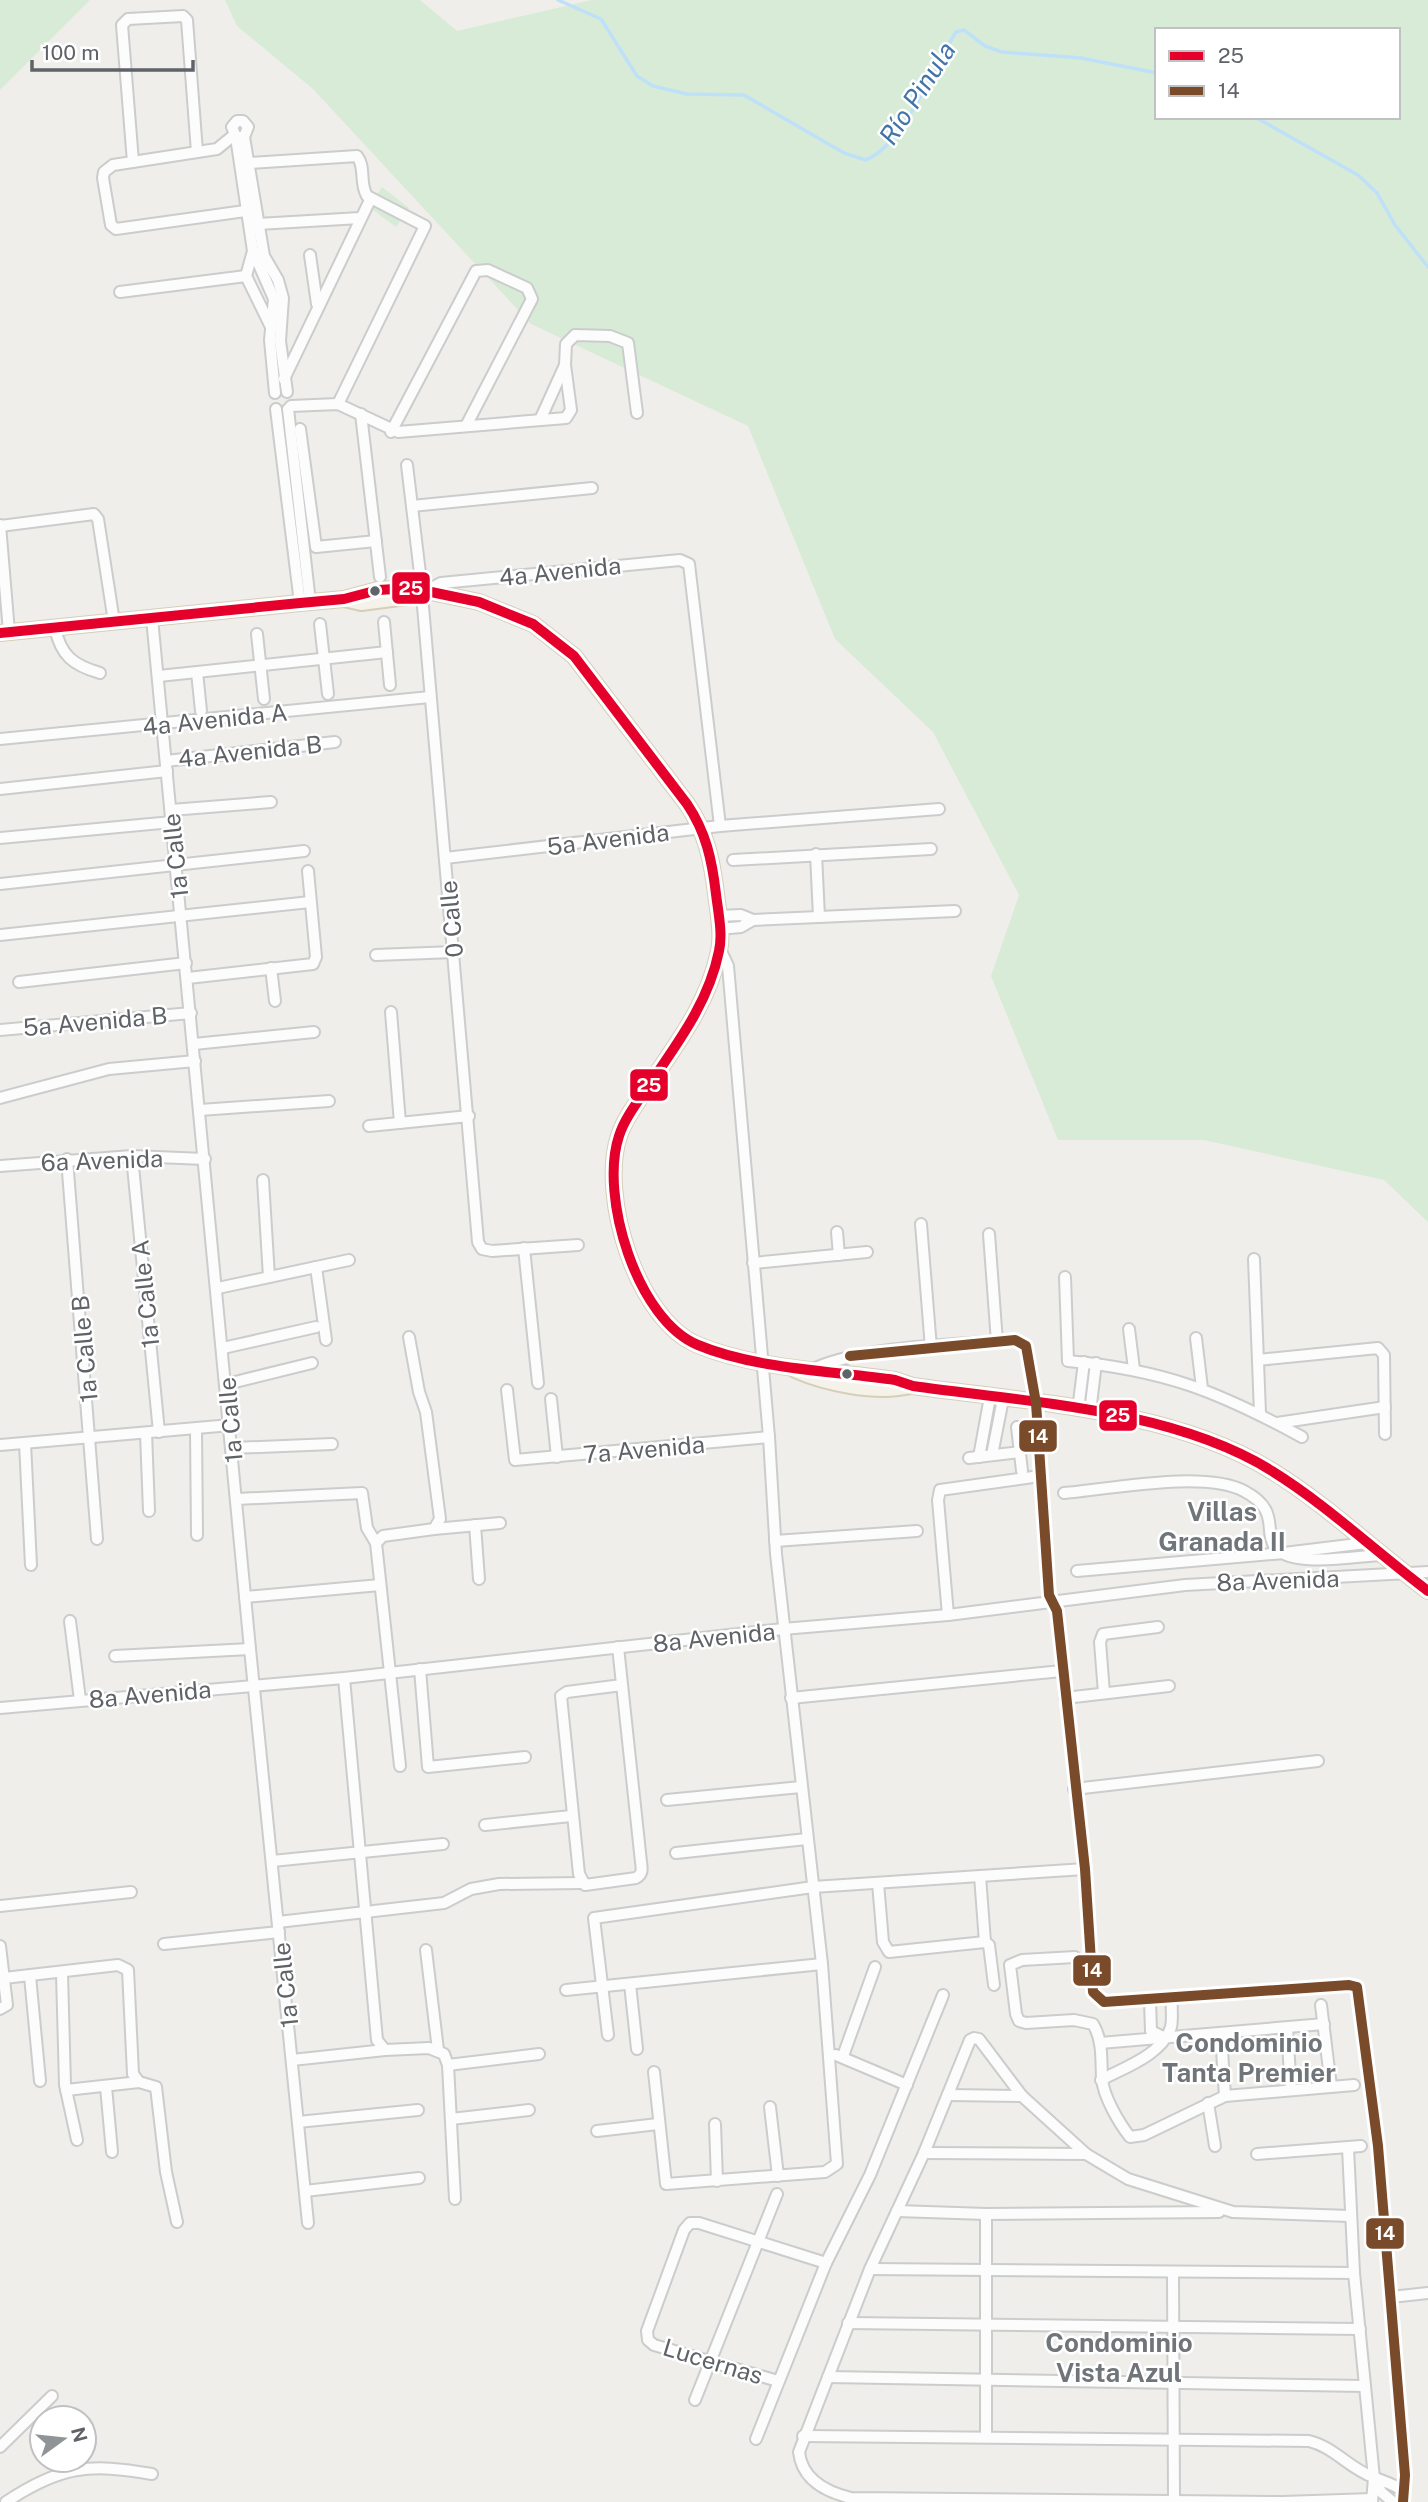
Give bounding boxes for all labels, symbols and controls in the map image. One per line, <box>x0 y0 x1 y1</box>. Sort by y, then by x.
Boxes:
scale bar <box>32 28 192 72</box>
legend <box>1155 28 1400 119</box>
water label: Río Pinula <box>872 36 962 150</box>
text: 100 m <box>42 40 99 65</box>
text: 25 <box>1218 43 1244 68</box>
text: 14 <box>1218 78 1240 103</box>
street label: 4a Avenida <box>498 551 622 591</box>
line badge: 25 <box>391 571 431 605</box>
text: 25 <box>399 577 423 599</box>
unlabelled marker <box>368 584 382 598</box>
street label: 4a Avenida A <box>141 697 289 741</box>
street label: 4a Avenida B <box>177 730 323 772</box>
street label: 1a Calle <box>157 812 193 900</box>
street label: 5a Avenida <box>545 818 671 860</box>
street label: 0 Calle <box>434 879 468 959</box>
street label: 5a Avenida B <box>22 1001 168 1041</box>
line badge: 25 <box>629 1068 669 1102</box>
text: 25 <box>637 1074 661 1096</box>
street label: 6a Avenida <box>40 1144 164 1176</box>
street label: 1a Calle A <box>125 1239 165 1349</box>
street label: 1a Calle B <box>65 1294 103 1404</box>
unlabelled marker <box>840 1367 854 1381</box>
street label: 1a Calle <box>212 1376 248 1464</box>
line badge: 25 <box>1098 1399 1138 1432</box>
text: 25 <box>1106 1404 1130 1426</box>
line badge: 14 <box>1018 1419 1058 1453</box>
text: 14 <box>1028 1425 1048 1447</box>
street label: 7a Avenida <box>582 1430 706 1468</box>
district label: Villas Granada II <box>1158 1496 1286 1557</box>
street label: 8a Avenida <box>1216 1564 1340 1596</box>
street label: 8a Avenida <box>651 1617 777 1657</box>
street label: 8a Avenida <box>87 1675 213 1713</box>
street label: 1a Calle <box>267 1941 303 2029</box>
line badge: 14 <box>1072 1954 1112 1987</box>
text: 14 <box>1082 1959 1102 1981</box>
district label: Condominio Tanta Premier <box>1162 2027 1336 2088</box>
line badge: 14 <box>1365 2217 1405 2250</box>
text: 14 <box>1375 2222 1395 2244</box>
district label: Condominio Vista Azul <box>1045 2327 1193 2388</box>
street label: Lucernas <box>660 2333 766 2389</box>
north arrow <box>28 2404 98 2474</box>
text: N <box>67 2425 92 2445</box>

